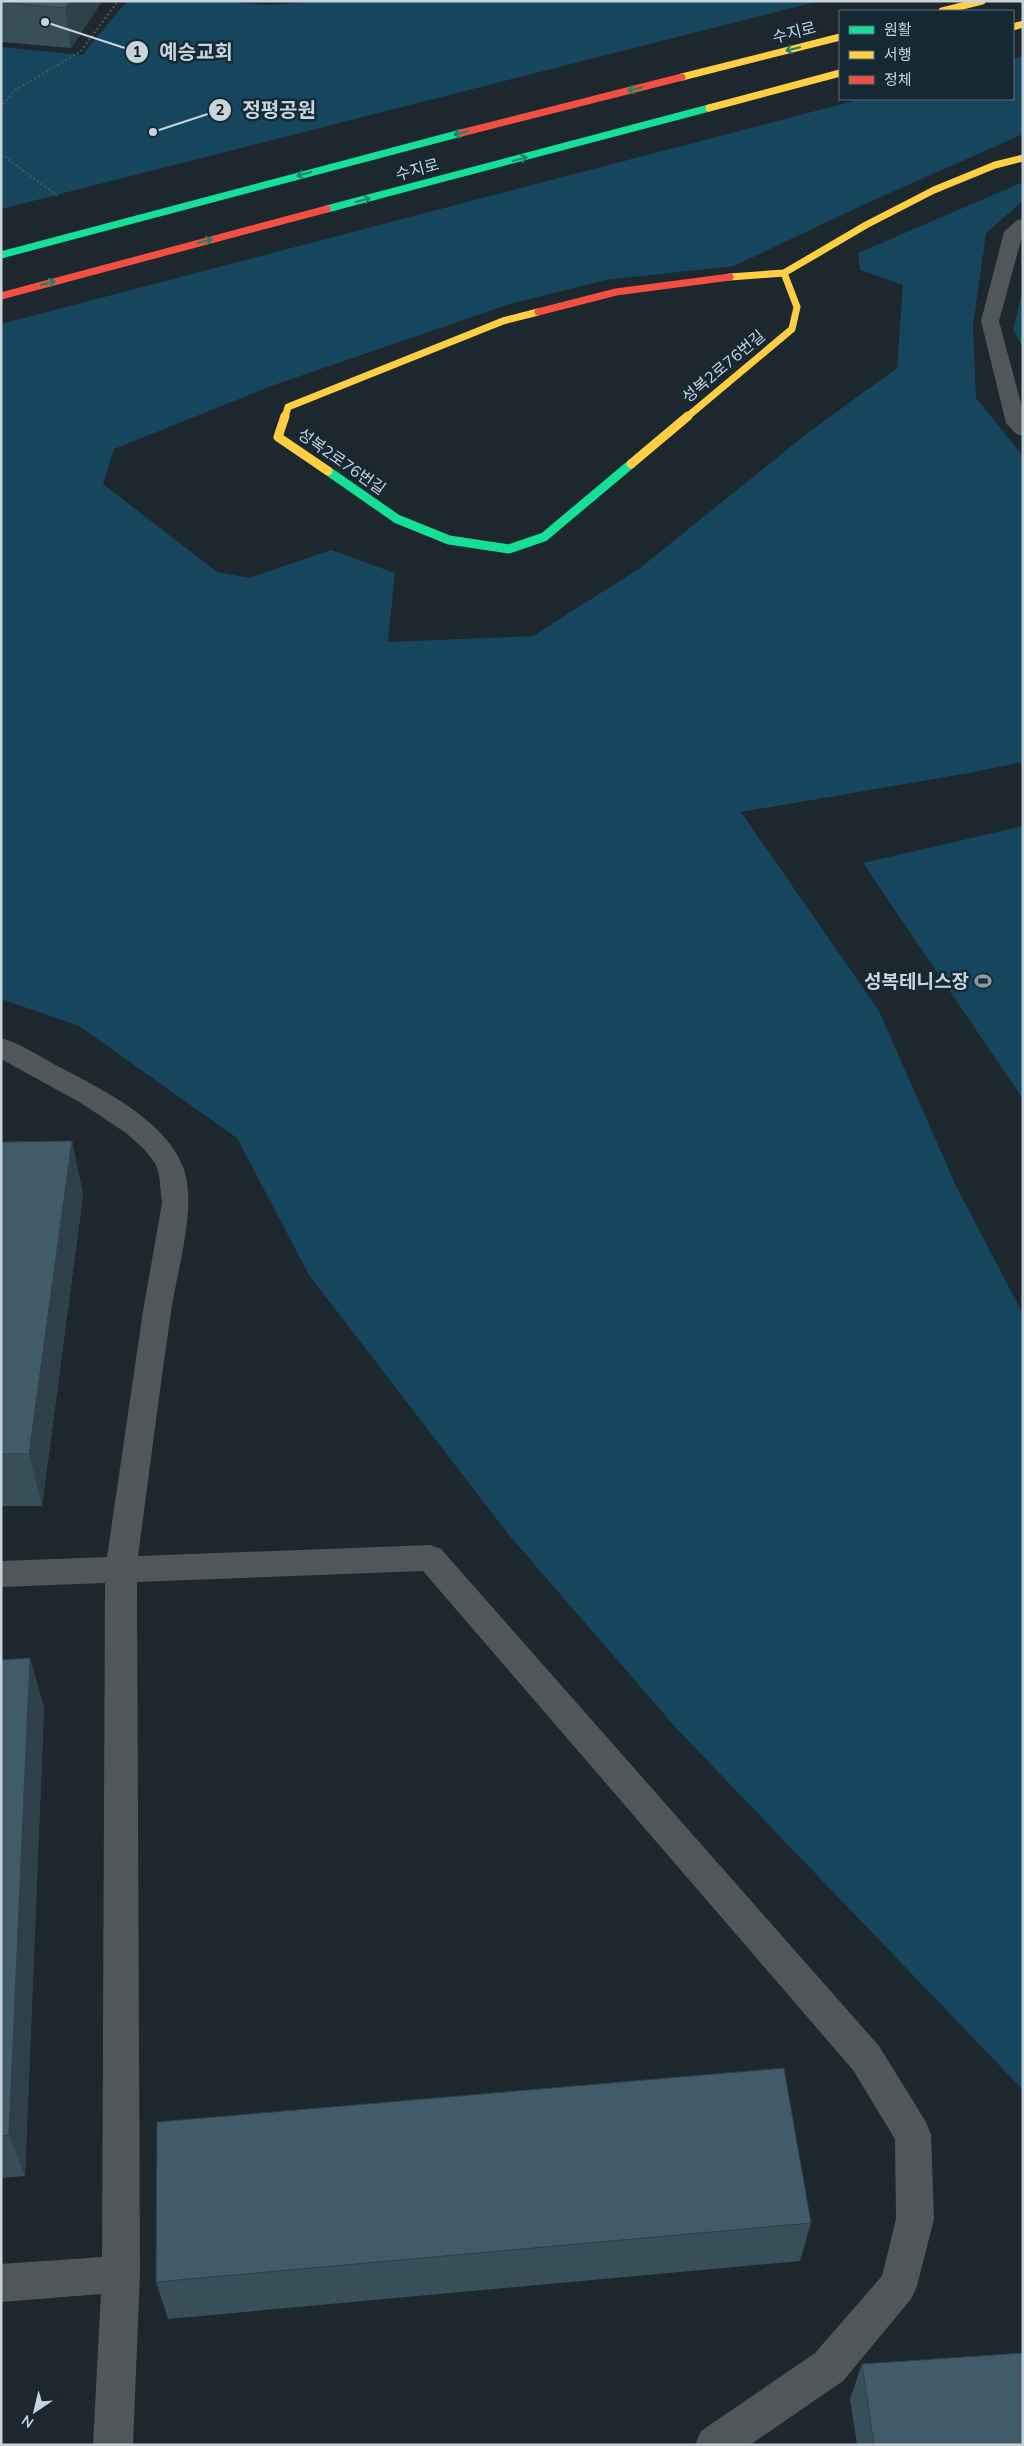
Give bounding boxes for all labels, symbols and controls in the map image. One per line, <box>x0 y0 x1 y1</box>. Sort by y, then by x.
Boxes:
legend <box>839 10 1014 100</box>
street label: 수지로 <box>770 17 818 47</box>
text: 원활 <box>884 20 912 39</box>
callout: 예승교회 <box>124 34 243 69</box>
text: 예승교회 <box>159 39 233 64</box>
text: 1 <box>132 42 142 61</box>
one-way arrow <box>785 45 801 55</box>
text: 서행 <box>884 45 912 64</box>
text: 정체 <box>884 70 912 89</box>
one-way arrow <box>628 85 644 94</box>
callout: 정평공원 <box>207 93 326 128</box>
text: 정평공원 <box>242 97 316 122</box>
text: 2 <box>215 100 225 119</box>
one-way arrow <box>453 129 469 138</box>
one-way arrow <box>511 153 527 163</box>
street label: 수지로 <box>393 154 441 184</box>
one-way arrow <box>296 170 312 179</box>
one-way arrow <box>354 195 370 204</box>
one-way arrow <box>197 236 213 245</box>
one-way arrow <box>40 278 56 287</box>
street label: 성복2로76번길 <box>677 325 769 407</box>
street label: 성복2로76번길 <box>294 423 390 499</box>
place label: 성복테니스장 <box>864 969 969 993</box>
sports icon: 성복테니스장 <box>973 971 993 991</box>
north arrow <box>10 2386 60 2436</box>
text: N <box>18 2411 37 2432</box>

